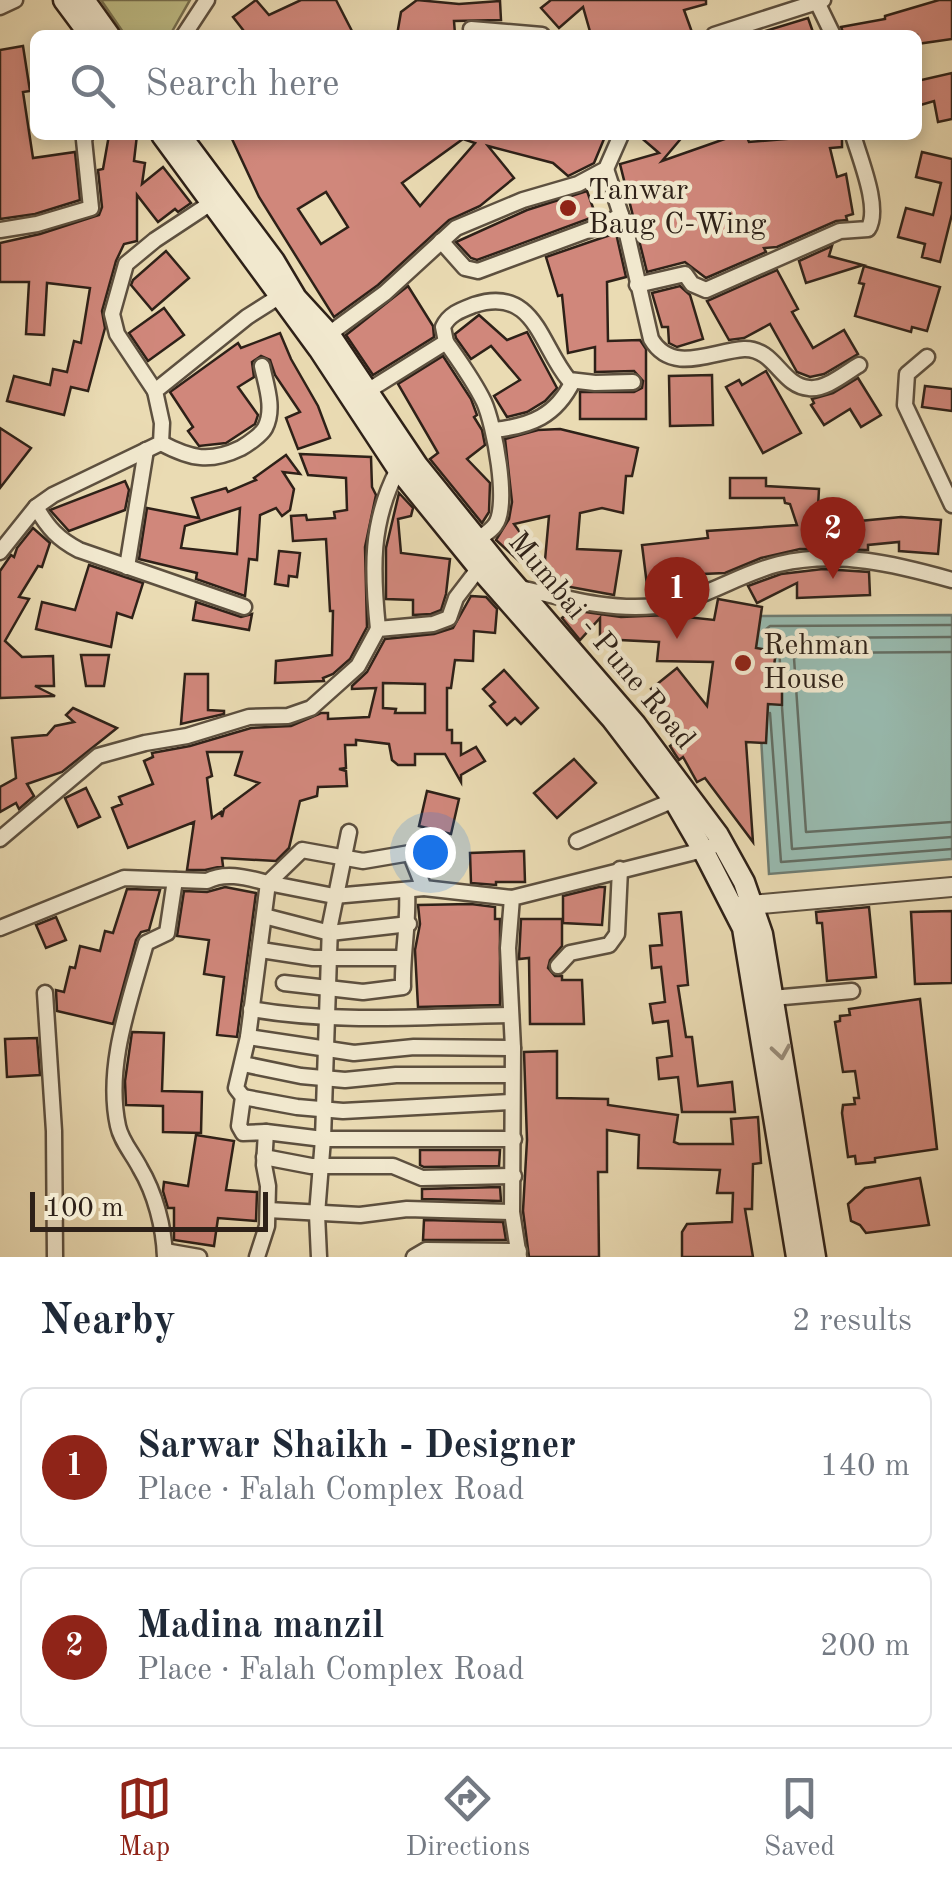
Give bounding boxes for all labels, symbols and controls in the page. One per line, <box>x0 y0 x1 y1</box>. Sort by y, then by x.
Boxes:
search box <box>30 30 922 140</box>
icon: search <box>65 58 120 113</box>
text: Search here <box>145 66 340 104</box>
place label: Tanwar Baug C-Wing <box>588 176 767 240</box>
marker: Tanwar Baug C-Wing <box>557 197 579 219</box>
pin: 2 <box>800 496 866 579</box>
street label: Mumbai - Pune Road <box>502 527 700 755</box>
pin: 1 <box>644 556 710 639</box>
place label: Rehman House <box>763 631 869 695</box>
marker: Rehman House <box>732 652 754 674</box>
your location <box>405 827 456 878</box>
one-way arrow <box>770 1044 791 1060</box>
scale bar <box>30 1187 268 1232</box>
text: 100 m <box>45 1195 124 1223</box>
text: Nearby <box>40 1301 176 1343</box>
text: 2 results <box>792 1306 912 1338</box>
text: Sarwar Shaikh - Designer <box>137 1428 576 1466</box>
text: 1 <box>65 1451 84 1483</box>
text: 140 m <box>820 1451 910 1483</box>
text: Place · Falah Complex Road <box>137 1475 525 1507</box>
text: Madina manzil <box>137 1608 384 1646</box>
text: 2 <box>65 1631 84 1663</box>
text: 200 m <box>820 1631 910 1663</box>
text: Place · Falah Complex Road <box>137 1655 525 1687</box>
tab: Map <box>117 1771 172 1866</box>
tab: Directions <box>406 1771 530 1866</box>
tab: Saved <box>764 1771 835 1866</box>

